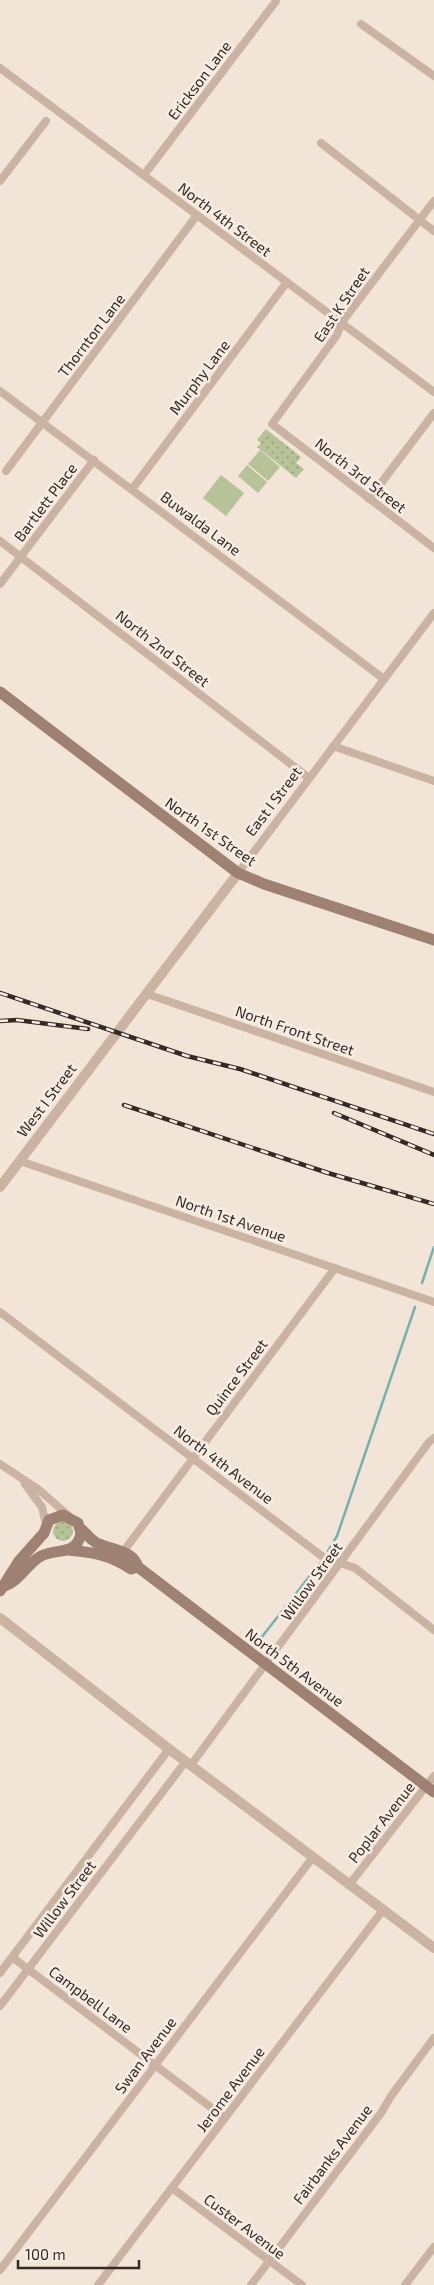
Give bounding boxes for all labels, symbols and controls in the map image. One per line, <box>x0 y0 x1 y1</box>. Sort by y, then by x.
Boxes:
street label: Erickson Lane <box>164 37 234 123</box>
street label: North 4th Street <box>175 178 275 260</box>
street label: East K Street <box>309 263 373 345</box>
street label: Thornton Lane <box>54 290 128 380</box>
street label: Murphy Lane <box>165 336 233 418</box>
street label: North 3rd Street <box>312 434 410 516</box>
street label: Bartlett Place <box>10 459 80 545</box>
street label: Buwalda Lane <box>157 487 245 559</box>
street label: North 2nd Street <box>113 606 214 690</box>
street label: East I Street <box>241 763 305 839</box>
street label: North 1st Street <box>162 793 260 869</box>
street label: North Front Street <box>233 1001 357 1059</box>
street label: West I Street <box>12 1059 80 1140</box>
street label: North 1st Avenue <box>173 1191 289 1245</box>
street label: Quince Street <box>201 1335 272 1419</box>
street label: North 4th Avenue <box>171 1421 277 1507</box>
street label: Willow Street <box>277 1538 346 1624</box>
street label: North 5th Avenue <box>242 1624 348 1710</box>
street label: Poplar Avenue <box>344 1778 418 1866</box>
street label: Willow Street <box>29 1856 99 1941</box>
street label: Campbell Lane <box>46 1962 136 2036</box>
street label: Swan Avenue <box>110 2013 180 2097</box>
street label: Jerome Avenue <box>192 2043 268 2135</box>
street label: Fairbanks Avenue <box>289 2101 375 2207</box>
street label: Custer Avenue <box>201 2189 289 2263</box>
scale bar <box>18 2238 139 2270</box>
text: 100 m <box>25 2245 66 2263</box>

